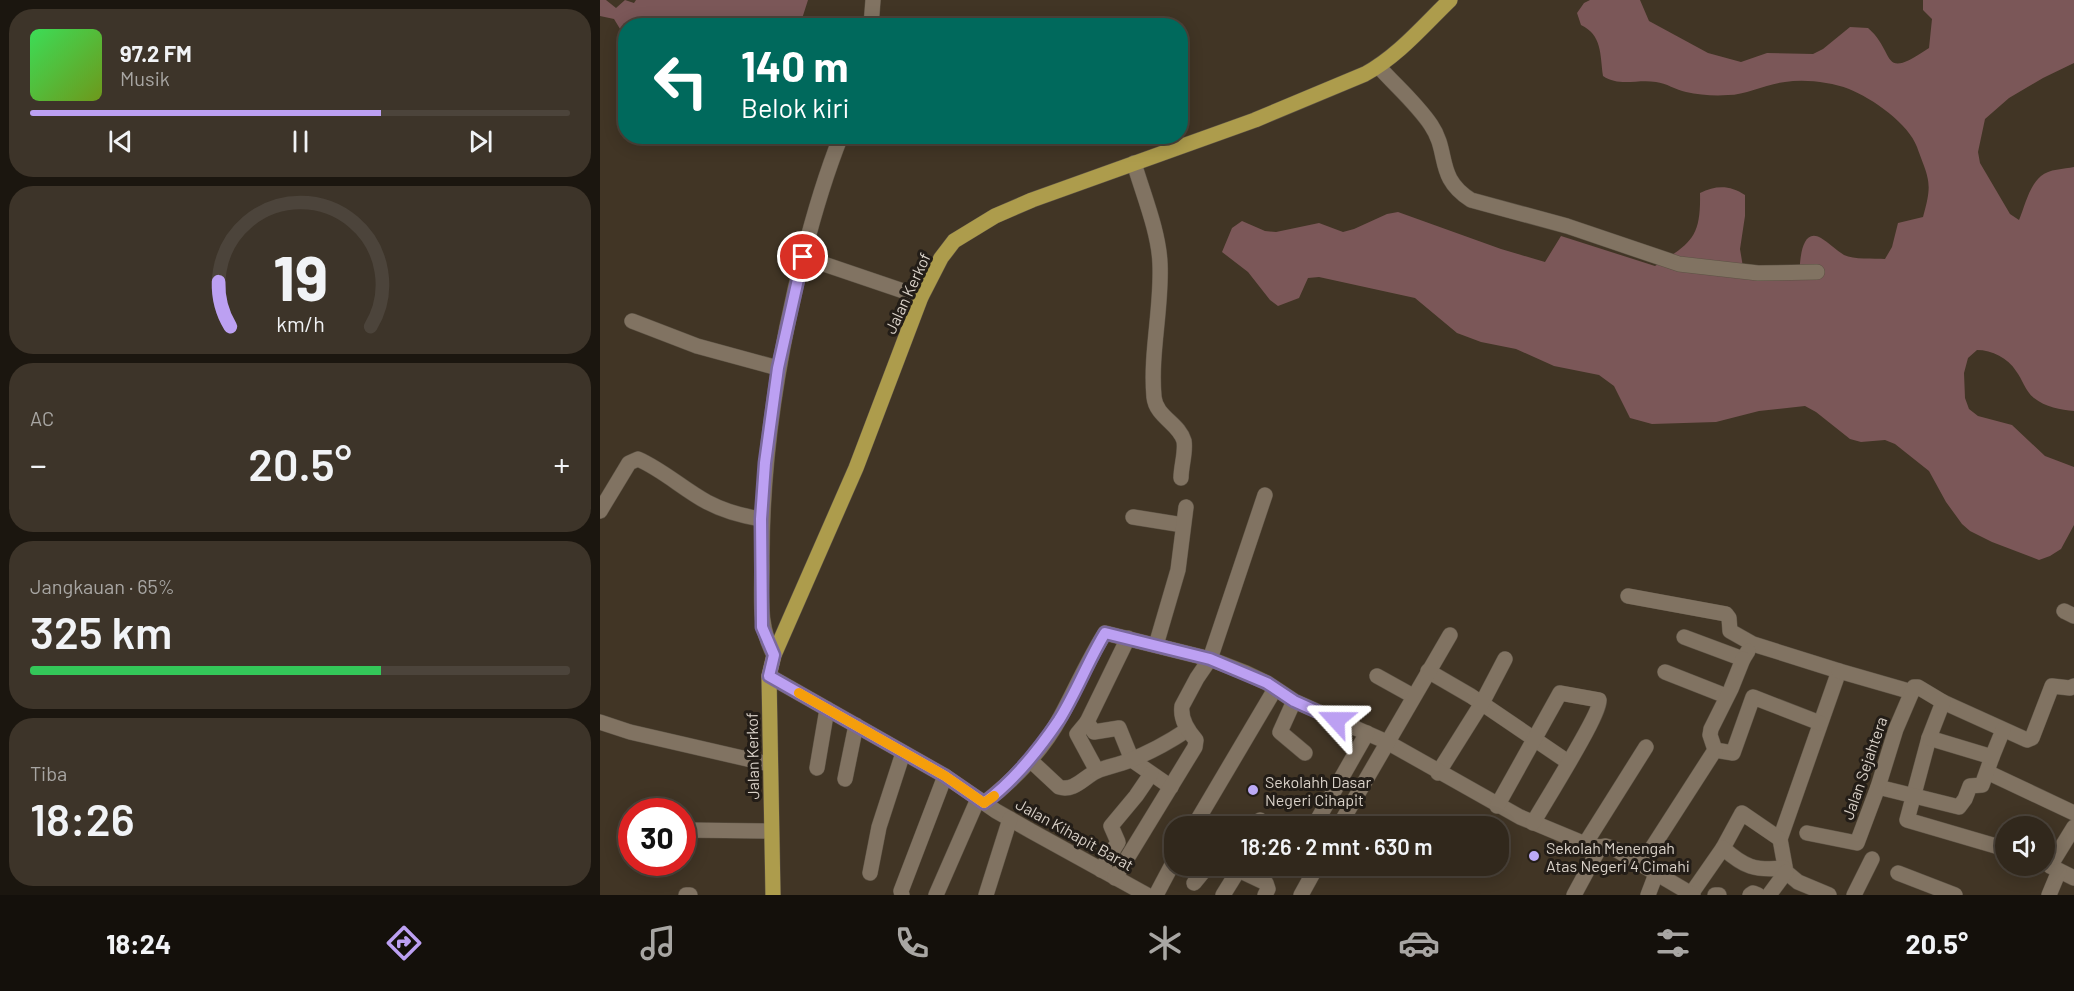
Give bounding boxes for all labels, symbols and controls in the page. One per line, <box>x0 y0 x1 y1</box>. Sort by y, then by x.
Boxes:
text: 97.2 FM <box>120 40 192 66</box>
text: 140 m <box>741 40 849 90</box>
icon: left <box>642 42 720 120</box>
text: Musik <box>120 66 170 90</box>
text: Belok kiri <box>741 91 849 123</box>
icon: previous <box>104 125 137 158</box>
icon: pause <box>284 125 317 158</box>
icon: next <box>464 125 497 158</box>
pin <box>777 231 828 282</box>
text: 19 <box>272 239 328 313</box>
icon: arrive <box>786 240 819 273</box>
street label: Jalan Kerkof <box>880 249 934 336</box>
text: km/h <box>276 312 324 337</box>
text: AC <box>30 406 54 430</box>
text: 20.5° <box>248 436 352 490</box>
text: − <box>30 444 47 484</box>
text: + <box>553 444 570 484</box>
text: Jangkauan · 65% <box>30 574 175 598</box>
text: 325 km <box>30 604 172 658</box>
position arrow <box>1304 688 1368 752</box>
street label: Jalan Kerkof <box>742 712 762 800</box>
street label: Jalan Sejahtera <box>1837 714 1891 822</box>
text: Tiba <box>30 761 67 785</box>
place label: Sekolahh Dasar Negeri Cihapit <box>1265 772 1371 809</box>
marker: Sekolahh Dasar Negeri Cihapit <box>1246 783 1260 797</box>
text: 18:26 <box>30 791 134 845</box>
street label: Jalan Kihapit Barat <box>1013 794 1137 874</box>
speed limit sign: 30 <box>618 798 696 876</box>
map controls <box>1995 816 2055 876</box>
button: sound <box>1995 816 2055 876</box>
text: 18:26 · 2 mnt · 630 m <box>1240 833 1433 859</box>
place label: Sekolah Menengah Atas Negeri 4 Cimahi <box>1546 838 1690 875</box>
marker: Sekolah Menengah Atas Negeri 4 Cimahi <box>1527 849 1541 863</box>
icon: directions <box>383 922 425 964</box>
icon: music <box>637 922 679 964</box>
icon: phone <box>891 922 933 964</box>
icon: climate <box>1144 922 1186 964</box>
icon: car <box>1398 922 1440 964</box>
icon: filters <box>1652 922 1694 964</box>
text: 18:24 <box>106 927 171 959</box>
text: 20.5° <box>1906 927 1968 959</box>

